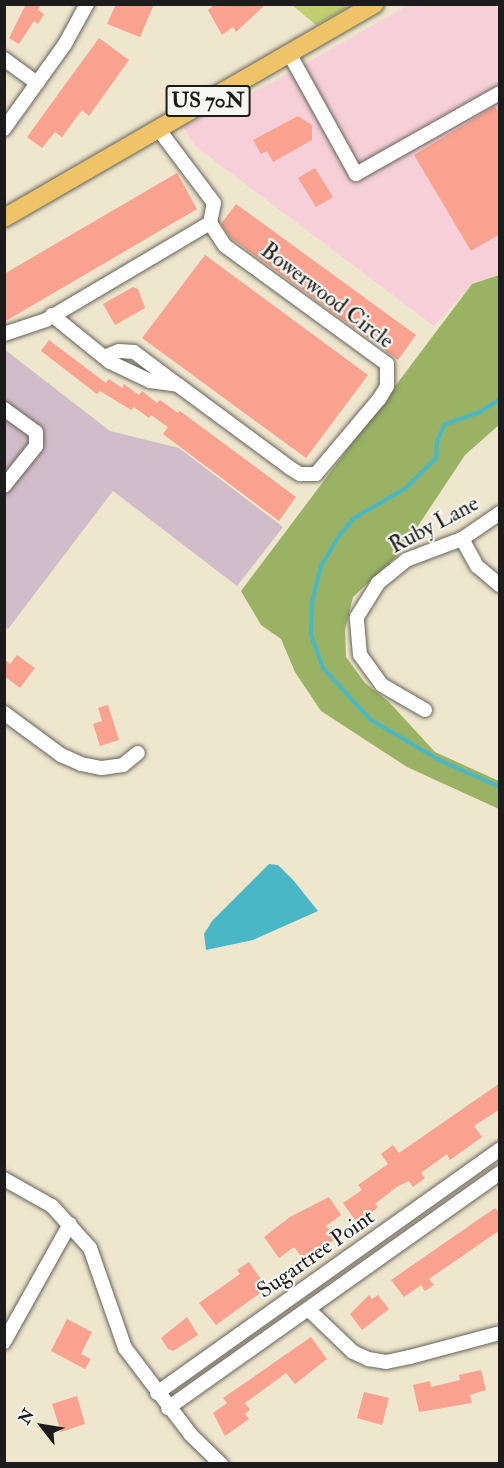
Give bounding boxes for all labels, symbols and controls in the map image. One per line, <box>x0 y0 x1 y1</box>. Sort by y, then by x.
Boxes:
road number: US 70N <box>164 83 252 119</box>
street label: Bowerwood Circle <box>255 238 399 354</box>
street label: Ruby Lane <box>385 490 483 560</box>
street label: Sugartree Point <box>252 1204 380 1304</box>
north arrow <box>12 1396 72 1456</box>
text: N <box>14 1405 39 1428</box>

